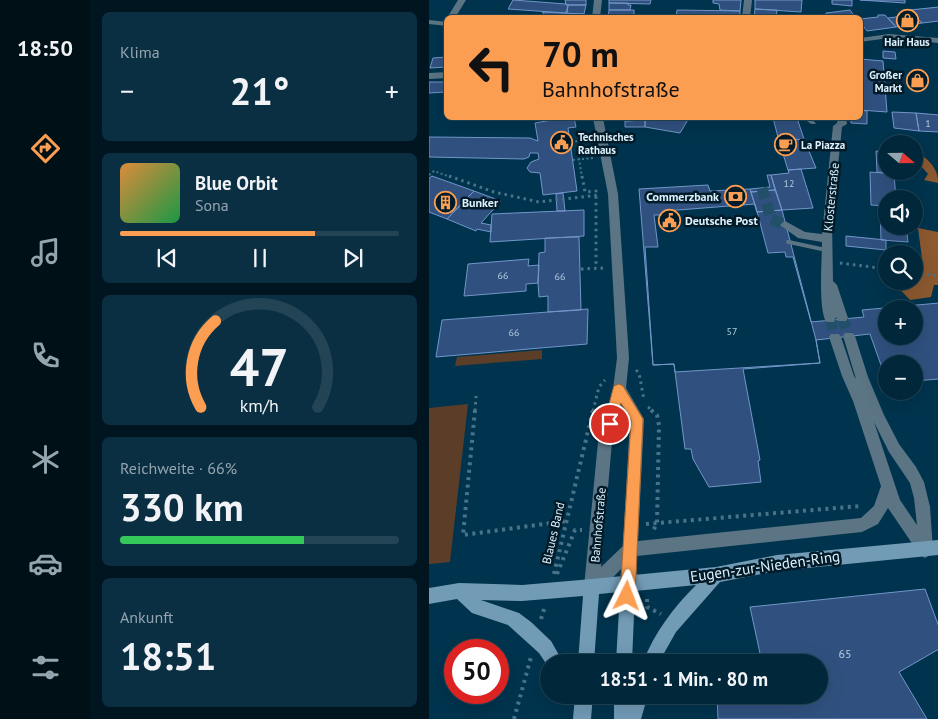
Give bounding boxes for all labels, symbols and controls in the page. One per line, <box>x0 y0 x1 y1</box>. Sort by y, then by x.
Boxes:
shop icon: Hair Haus <box>895 9 919 33</box>
text: 70 m <box>542 31 619 77</box>
text: 18:50 <box>17 34 73 62</box>
icon: left <box>459 35 524 100</box>
place label: Hair Haus <box>884 35 930 49</box>
text: Klima <box>120 42 160 62</box>
text: 21° <box>230 66 289 115</box>
place label: Großer Markt <box>869 68 902 95</box>
shop icon: Großer Markt <box>906 69 930 93</box>
text: − <box>120 72 134 109</box>
text: + <box>385 72 399 109</box>
text: Bahnhofstraße <box>542 75 680 103</box>
house number: 1 <box>925 117 931 130</box>
place label: Technisches Rathaus <box>578 130 634 157</box>
icon: directions <box>28 131 63 166</box>
public building icon: Technisches Rathaus <box>550 131 574 155</box>
cafe icon: La Piazza <box>773 133 797 157</box>
north arrow <box>878 135 923 180</box>
map controls <box>878 135 923 400</box>
place label: La Piazza <box>801 138 845 152</box>
street label: Klosterstraße <box>820 162 842 232</box>
text: Blue Orbit <box>195 171 278 195</box>
house number: 12 <box>784 177 794 190</box>
bank icon: Commerzbank <box>723 184 747 208</box>
place label: Commerzbank <box>646 189 719 204</box>
building icon: Bunker <box>434 190 458 214</box>
button: sound <box>878 190 923 235</box>
text: Sona <box>195 195 229 215</box>
place label: Bunker <box>462 195 499 210</box>
public building icon: Deutsche Post <box>657 208 681 232</box>
place label: Deutsche Post <box>685 213 758 228</box>
icon: music <box>28 235 63 270</box>
icon: previous <box>153 244 181 272</box>
icon: pause <box>246 244 274 272</box>
icon: next <box>339 244 367 272</box>
button: search <box>878 245 923 290</box>
house number: 66 <box>498 269 508 282</box>
house number: 66 <box>555 270 565 283</box>
button: + <box>878 300 923 345</box>
house number: 57 <box>727 325 737 338</box>
house number: 66 <box>509 326 519 339</box>
text: 47 <box>230 333 289 400</box>
icon: phone <box>28 338 63 373</box>
button: − <box>878 355 923 400</box>
text: km/h <box>240 394 279 417</box>
pin <box>589 403 631 445</box>
icon: arrive <box>596 410 624 438</box>
icon: climate <box>28 442 63 477</box>
text: Reichweite · 66% <box>120 458 237 478</box>
text: 330 km <box>120 482 244 531</box>
street label: Bahnhofstraße <box>587 487 609 563</box>
street label: Blaues Band <box>539 500 567 566</box>
icon: car <box>28 546 63 581</box>
street label: Eugen-zur-Nieden-Ring <box>689 546 841 586</box>
position arrow <box>600 569 652 621</box>
text: Ankunft <box>120 607 173 627</box>
text: 18:51 <box>120 631 216 680</box>
speed limit sign: 50 <box>444 639 509 704</box>
house number: 65 <box>838 646 852 661</box>
icon: filters <box>28 650 63 685</box>
text: 18:51 · 1 Min. · 80 m <box>600 667 768 691</box>

